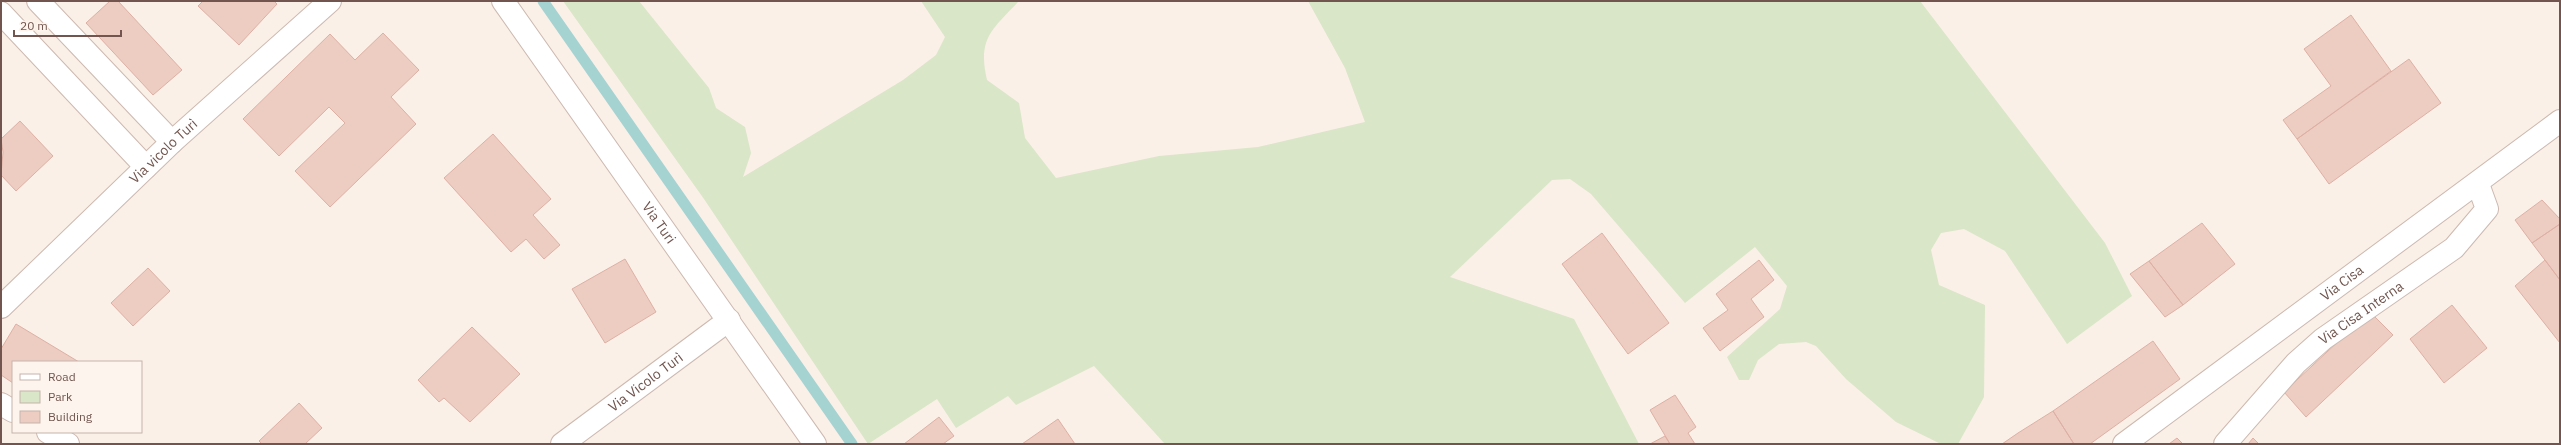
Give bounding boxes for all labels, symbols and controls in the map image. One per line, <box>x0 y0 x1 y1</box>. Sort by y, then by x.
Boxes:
scale bar <box>14 12 121 38</box>
text: 20 m <box>20 18 48 33</box>
street label: Via vicolo Turì <box>125 115 201 187</box>
street label: Via Turi <box>638 198 680 247</box>
street label: Via Cisa <box>2317 260 2367 305</box>
street label: Via Cisa Interna <box>2315 277 2407 348</box>
street label: Via Vicolo Turì <box>605 348 686 416</box>
legend <box>12 361 142 433</box>
text: Road <box>48 369 76 384</box>
text: Park <box>48 389 73 404</box>
text: Building <box>48 409 93 424</box>

